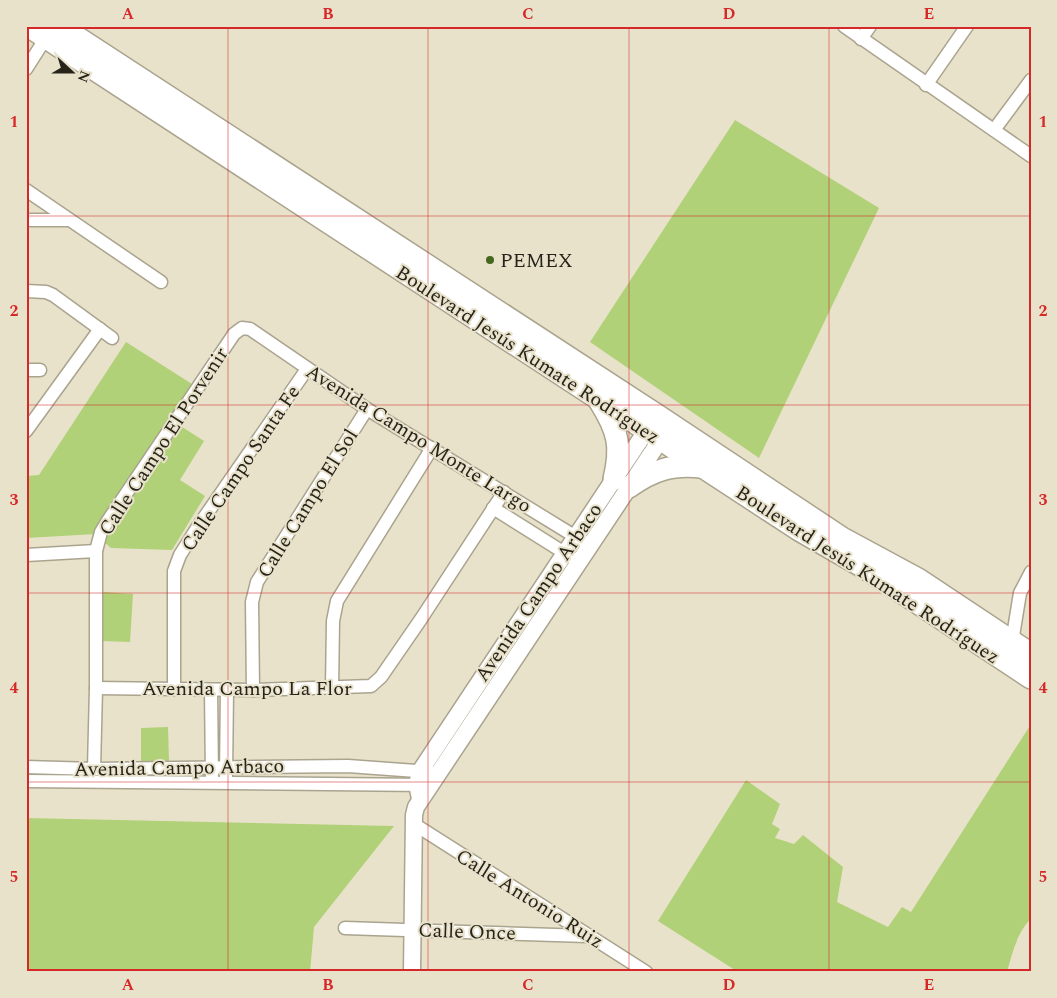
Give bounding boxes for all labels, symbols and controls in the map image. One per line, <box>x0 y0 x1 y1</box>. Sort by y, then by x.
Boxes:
text: A <box>122 2 135 26</box>
text: B <box>322 2 334 26</box>
text: C <box>522 2 534 26</box>
text: D <box>723 2 736 26</box>
text: E <box>924 2 934 26</box>
north arrow <box>48 48 98 98</box>
text: N <box>72 67 96 86</box>
text: 1 <box>10 110 18 134</box>
text: 1 <box>1039 110 1047 134</box>
place label: PEMEX <box>500 246 573 276</box>
marker: PEMEX <box>484 254 496 266</box>
street label: Boulevard Jesús Kumate Rodríguez <box>389 258 665 452</box>
text: 2 <box>10 299 19 323</box>
text: 2 <box>1039 299 1048 323</box>
street label: Calle Campo El Porvenir <box>92 341 236 542</box>
street label: Avenida Campo Monte Largo <box>300 357 537 521</box>
street label: Calle Campo Santa Fe <box>174 379 308 558</box>
street label: Calle Campo El Sol <box>250 423 366 584</box>
street label: Boulevard Jesús Kumate Rodríguez <box>729 478 1005 672</box>
text: 3 <box>10 488 19 512</box>
text: 3 <box>1039 488 1048 512</box>
street label: Avenida Campo Arbaco <box>468 497 610 688</box>
street label: Avenida Campo La Flor <box>142 674 352 704</box>
text: 4 <box>10 676 19 700</box>
text: 4 <box>1039 676 1048 700</box>
street label: Avenida Campo Arbaco <box>74 751 284 785</box>
street label: Calle Antonio Ruiz <box>450 841 609 956</box>
text: 5 <box>10 865 18 889</box>
text: 5 <box>1039 865 1047 889</box>
street label: Calle Once <box>418 915 516 949</box>
text: A <box>122 973 135 997</box>
text: B <box>322 973 334 997</box>
text: C <box>522 973 534 997</box>
text: D <box>723 973 736 997</box>
text: E <box>924 973 934 997</box>

